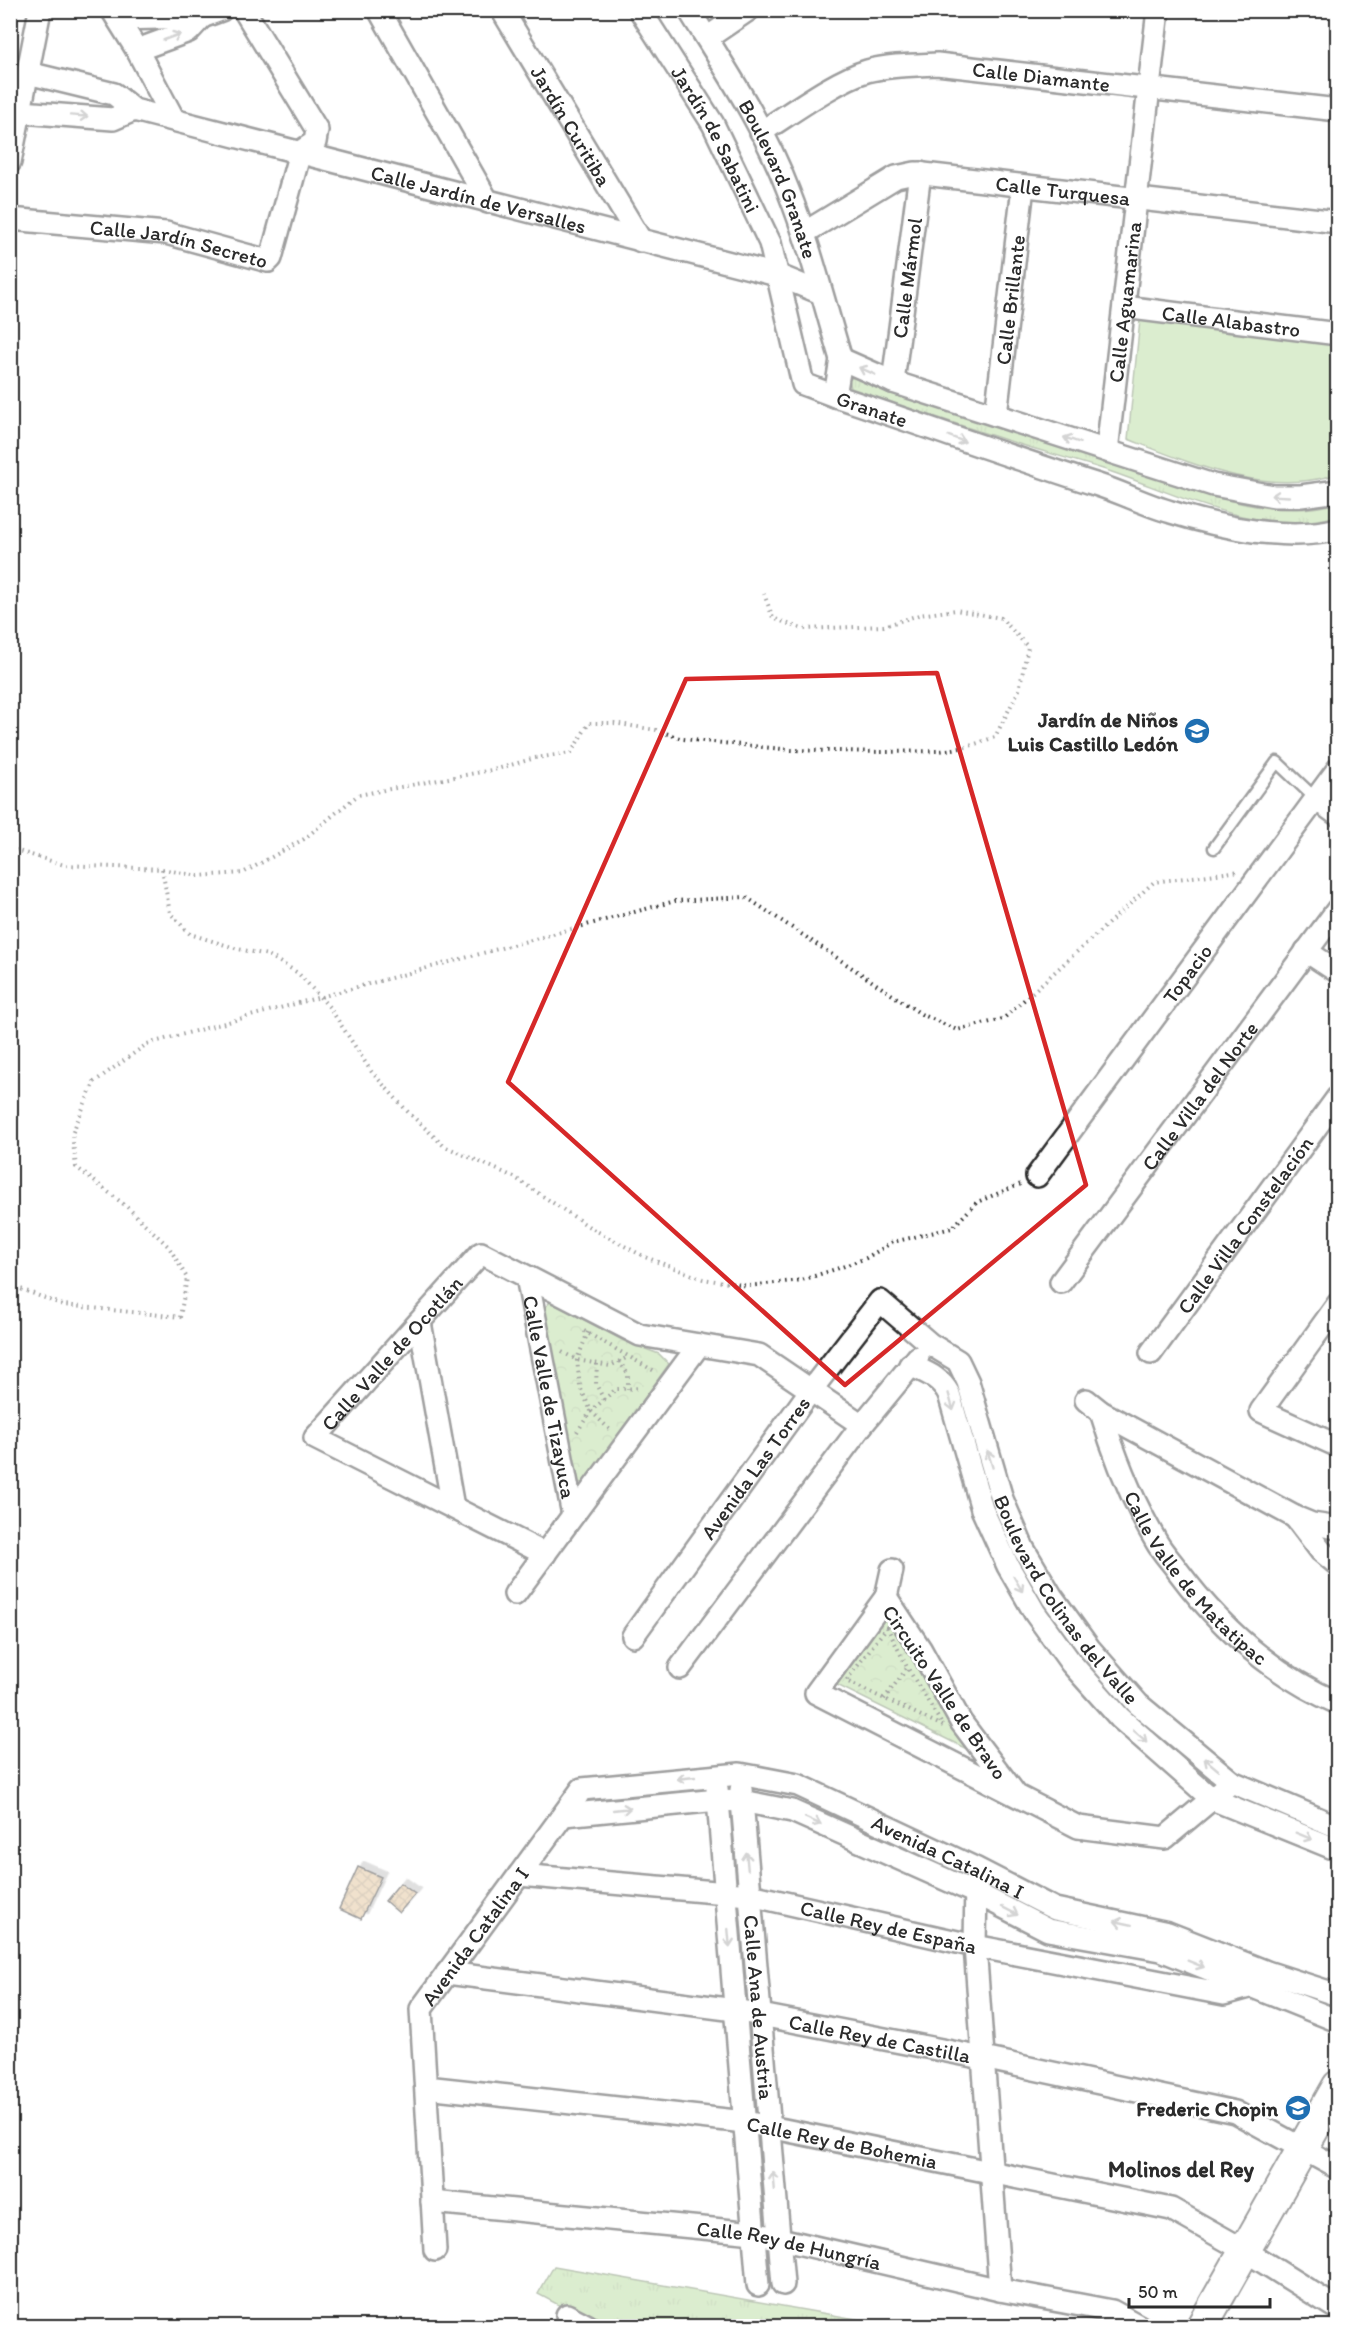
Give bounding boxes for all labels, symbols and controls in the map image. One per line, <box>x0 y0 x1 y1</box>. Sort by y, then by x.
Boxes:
one-way arrow <box>162 31 181 42</box>
street label: Calle Diamante <box>971 56 1111 96</box>
street label: Jardín Curitiba <box>526 61 617 191</box>
street label: Jardín de Sabatini <box>666 61 766 216</box>
street label: Boulevard Granate <box>734 95 823 261</box>
one-way arrow <box>68 111 88 122</box>
street label: Calle Jardín de Versalles <box>368 159 589 238</box>
street label: Calle Turquesa <box>994 170 1132 210</box>
street label: Calle Jardín Secreto <box>89 214 271 273</box>
street label: Calle Mármol <box>886 216 927 340</box>
street label: Calle Aguamarina <box>1103 220 1146 384</box>
street label: Calle Brillante <box>990 233 1030 366</box>
street label: Calle Alabastro <box>1160 299 1302 342</box>
one-way arrow <box>858 364 876 375</box>
street label: Granate <box>833 385 911 432</box>
one-way arrow <box>1063 433 1082 444</box>
one-way arrow <box>947 434 966 445</box>
one-way arrow <box>1270 490 1290 501</box>
place label: Jardín de Niños Luis Castillo Ledón <box>1007 707 1178 756</box>
school or university icon: Jardín de Niños Luis Castillo Ledón <box>1182 716 1212 746</box>
street label: Topacio <box>1157 939 1217 1008</box>
street label: Calle Villa del Norte <box>1136 1016 1263 1175</box>
street label: Calle Villa Constelación <box>1172 1131 1318 1318</box>
street label: Calle Valle de Ocotlán <box>315 1270 467 1435</box>
street label: Calle Valle de Tizayuca <box>518 1293 582 1501</box>
street label: Avenida Las Torres <box>695 1391 815 1544</box>
one-way arrow <box>946 1392 957 1411</box>
one-way arrow <box>984 1450 995 1469</box>
street label: Calle Valle de Matatipac <box>1119 1487 1273 1670</box>
street label: Boulevard Colinas del Valle <box>989 1491 1145 1709</box>
one-way arrow <box>1013 1575 1025 1592</box>
street label: Circuito Valle de Bravo <box>877 1600 1013 1784</box>
one-way arrow <box>1132 1729 1147 1743</box>
one-way arrow <box>1203 1758 1219 1771</box>
one-way arrow <box>677 1773 697 1784</box>
one-way arrow <box>611 1803 631 1814</box>
street label: Avenida Catalina I <box>868 1809 1029 1904</box>
one-way arrow <box>804 1815 822 1827</box>
one-way arrow <box>1294 1831 1312 1842</box>
one-way arrow <box>742 1851 753 1871</box>
street label: Avenida Catalina I <box>415 1862 534 2010</box>
street label: Calle Rey de España <box>798 1894 979 1959</box>
one-way arrow <box>1000 1905 1018 1917</box>
street label: Calle Ana de Austria <box>739 1914 780 2101</box>
one-way arrow <box>1114 1917 1133 1928</box>
one-way arrow <box>724 1928 735 1948</box>
one-way arrow <box>1186 1959 1205 1970</box>
street label: Calle Rey de Castilla <box>787 2008 973 2068</box>
school or university icon: Frederic Chopin <box>1283 2093 1313 2123</box>
place label: Frederic Chopin <box>1136 2096 1278 2122</box>
street label: Calle Rey de Bohemia <box>745 2110 939 2173</box>
district label: Molinos del Rey <box>1108 2156 1255 2183</box>
one-way arrow <box>768 2171 779 2191</box>
street label: Calle Rey de Hungría <box>696 2215 884 2275</box>
scale bar <box>1129 2271 1270 2309</box>
text: 50 m <box>1138 2281 1178 2303</box>

